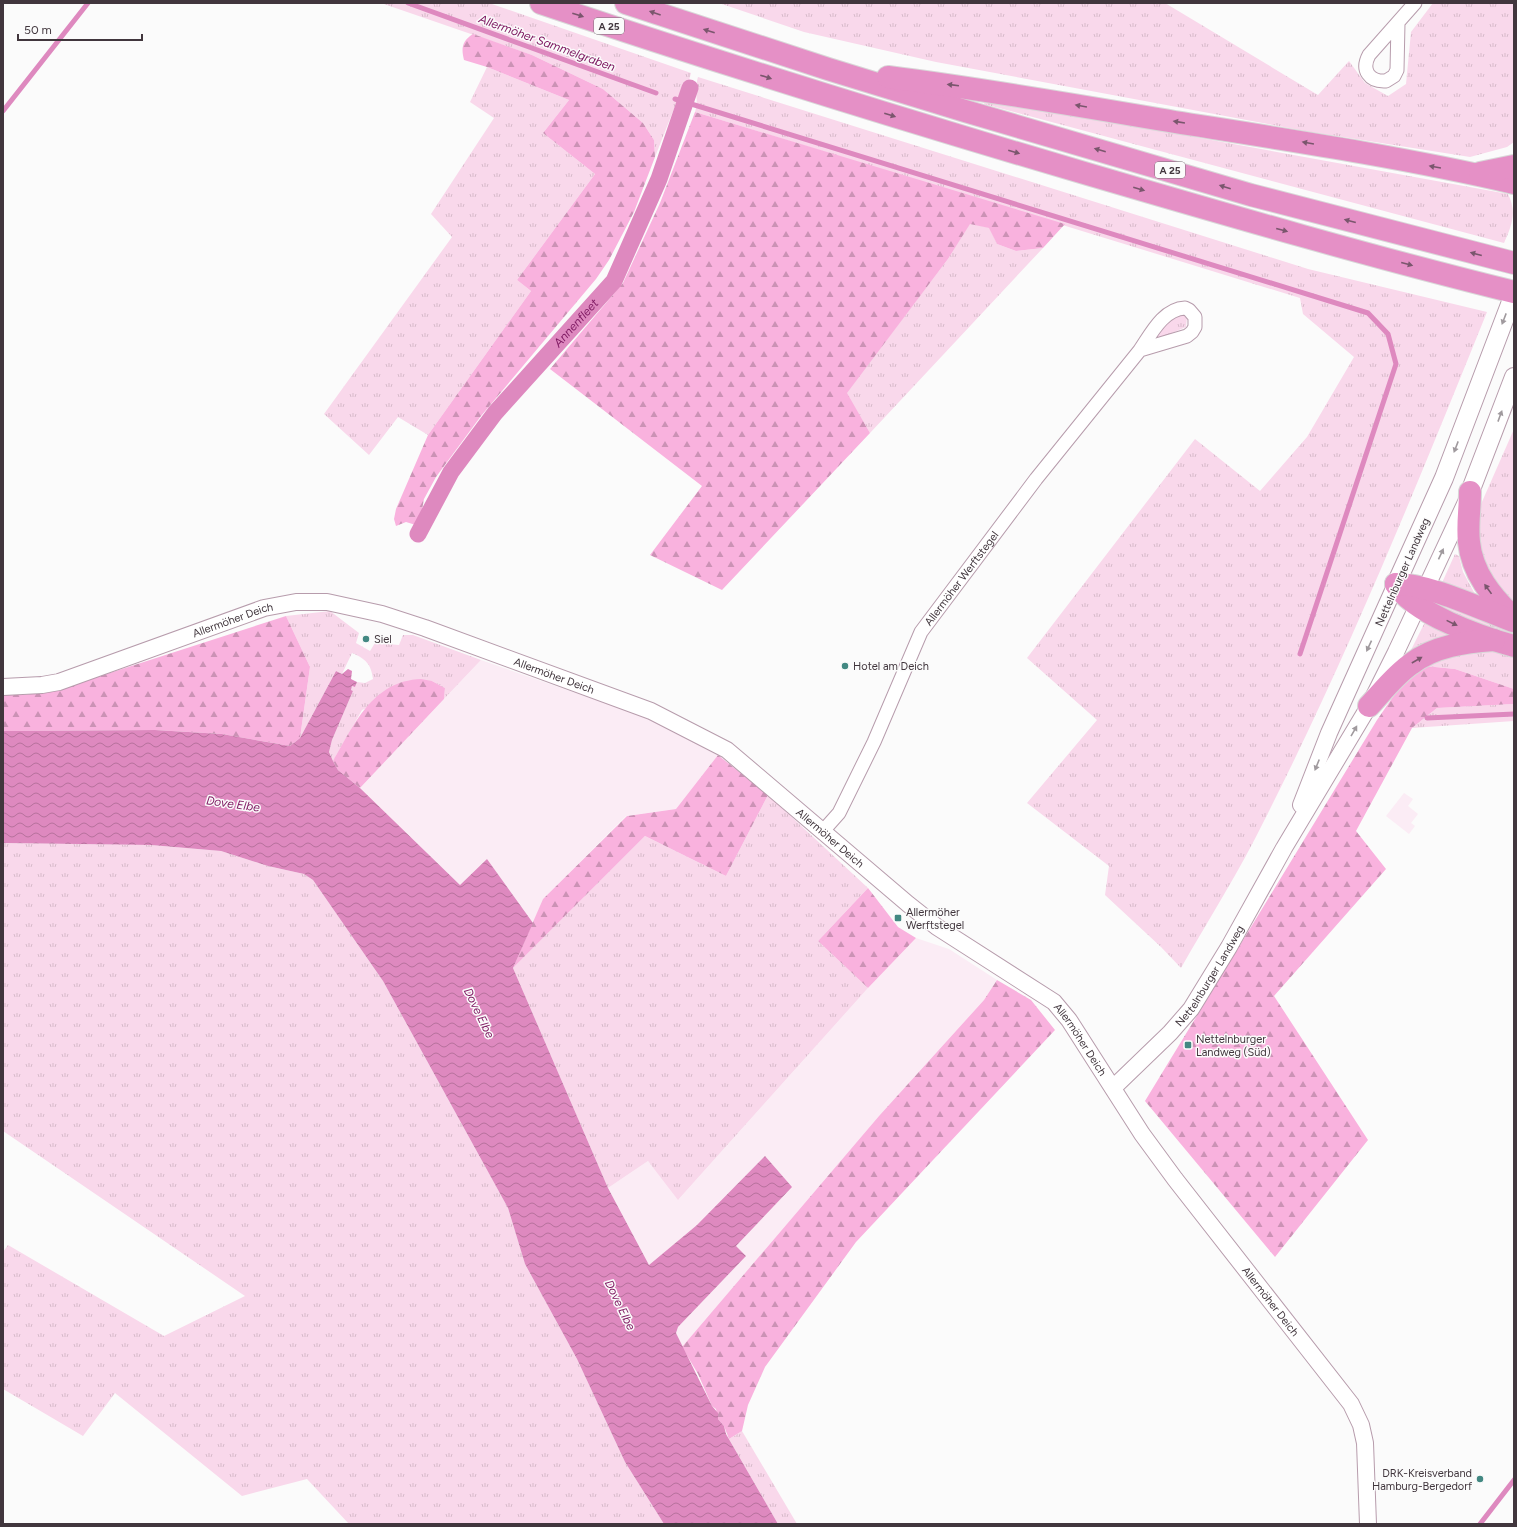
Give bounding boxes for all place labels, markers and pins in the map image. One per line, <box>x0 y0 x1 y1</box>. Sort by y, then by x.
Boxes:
place label: Siel <box>374 633 392 646</box>
marker: Siel <box>361 634 371 644</box>
place label: Hotel am Deich <box>853 660 929 673</box>
marker: Hotel am Deich <box>840 661 850 671</box>
place label: Allermöher Werftstegel <box>906 906 964 932</box>
marker: Allermöher Werftstegel <box>893 913 903 923</box>
place label: Nettelnburger Landweg (Süd) <box>1196 1033 1271 1059</box>
marker: Nettelnburger Landweg (Süd) <box>1183 1040 1193 1050</box>
place label: DRK-Kreisverband Hamburg-Bergedorf <box>1372 1467 1473 1493</box>
marker: DRK-Kreisverband Hamburg-Bergedorf <box>1475 1474 1485 1484</box>

